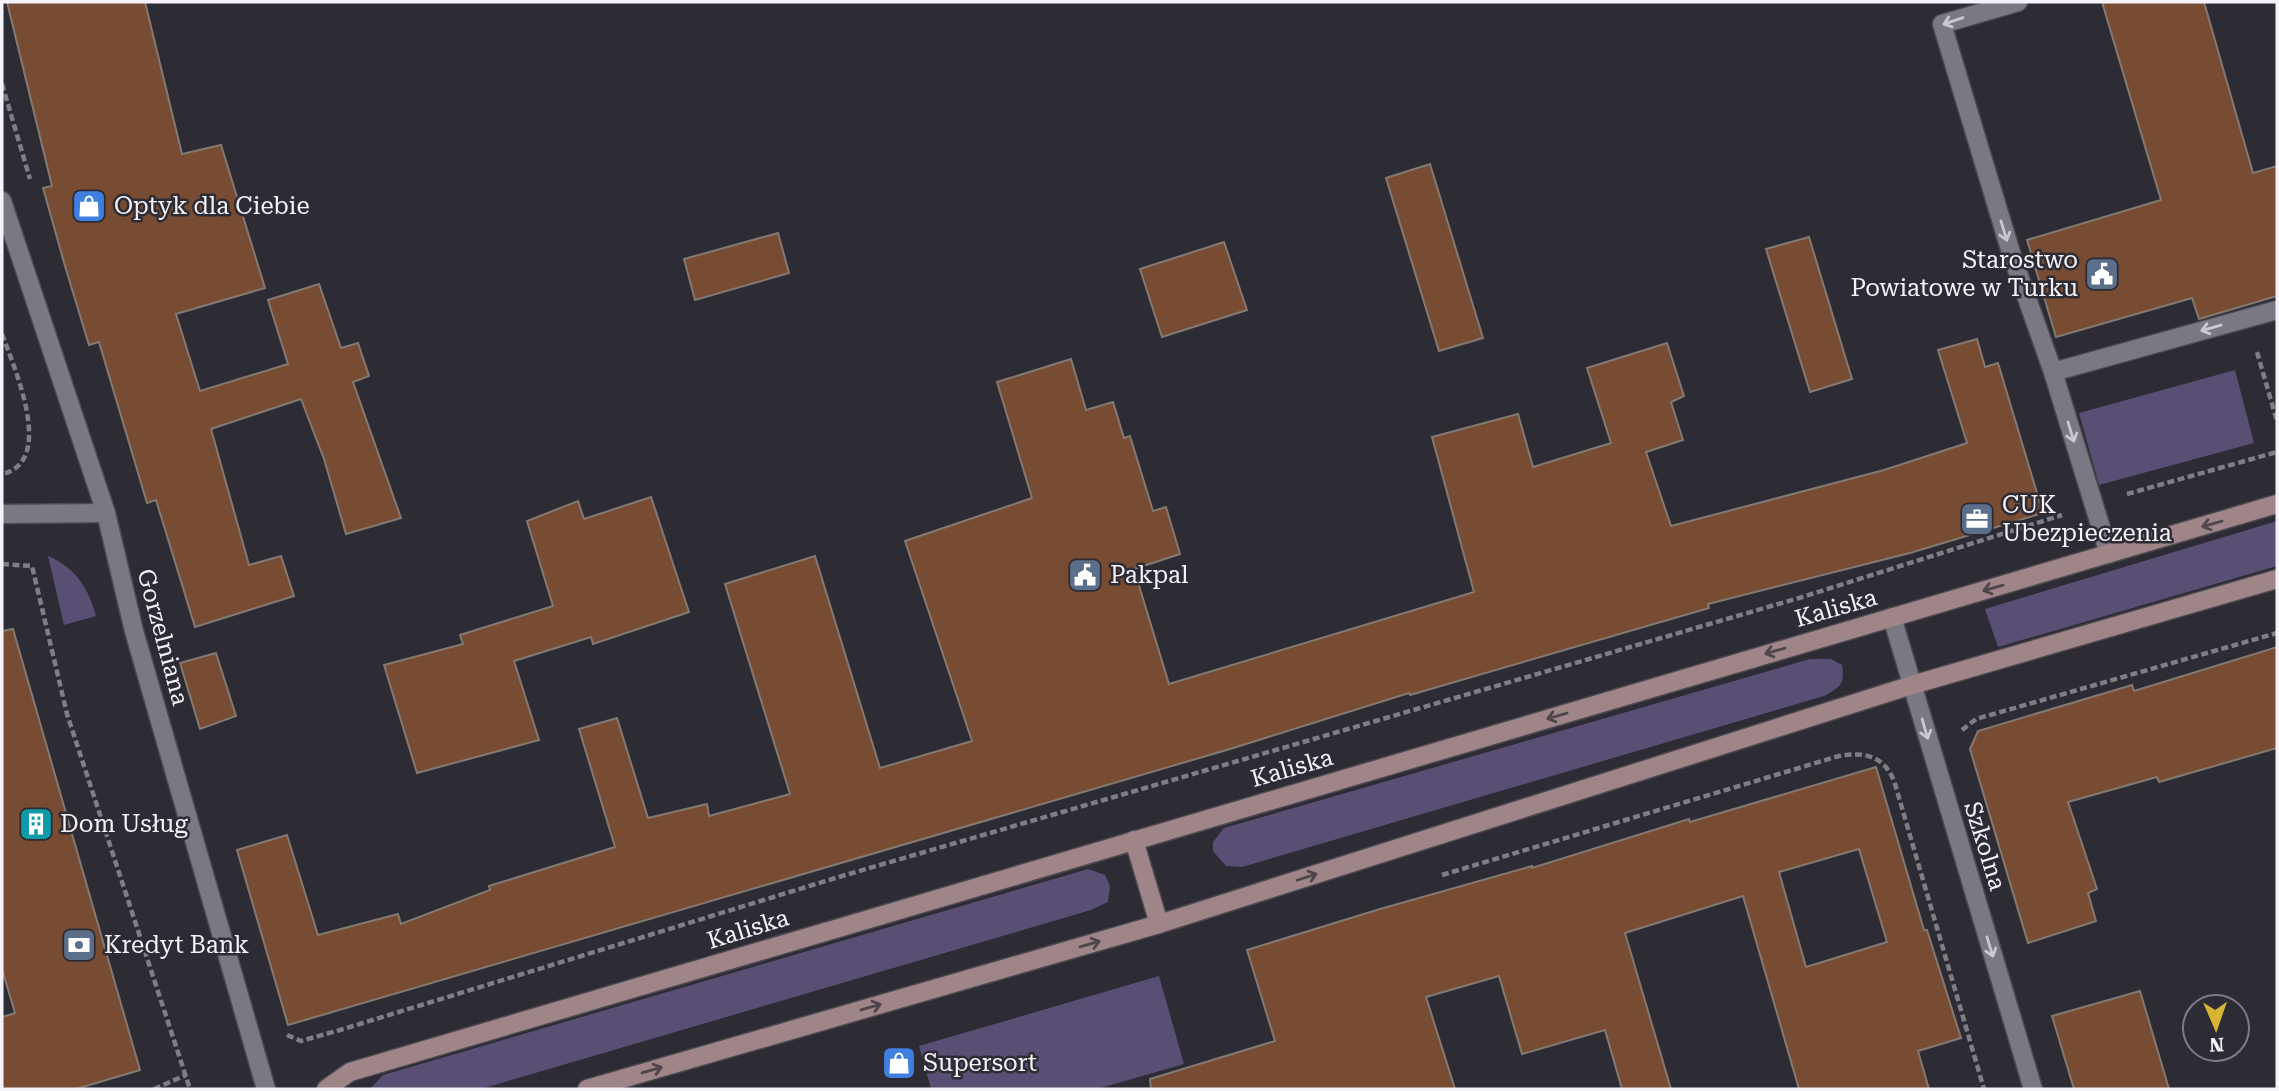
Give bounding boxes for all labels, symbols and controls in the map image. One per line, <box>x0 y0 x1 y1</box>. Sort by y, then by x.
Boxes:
one-way arrow <box>1943 16 1964 28</box>
shop icon: Optyk dla Ciebie <box>70 187 108 225</box>
place label: Optyk dla Ciebie <box>114 192 310 220</box>
one-way arrow <box>1999 220 2012 242</box>
place label: Starostwo Powiatowe w Turku <box>1850 246 2078 302</box>
public building icon: Starostwo Powiatowe w Turku <box>2083 255 2121 293</box>
one-way arrow <box>2201 322 2223 335</box>
one-way arrow <box>2066 421 2079 443</box>
place label: CUK Ubezpieczenia <box>2002 491 2172 547</box>
office icon: CUK Ubezpieczenia <box>1958 500 1996 538</box>
one-way arrow <box>2201 518 2223 531</box>
public building icon: Pakpal <box>1066 556 1104 594</box>
place label: Pakpal <box>1110 561 1188 589</box>
street label: Gorzelniana <box>131 566 195 708</box>
one-way arrow <box>1983 582 2005 595</box>
street label: Kaliska <box>1792 583 1880 633</box>
one-way arrow <box>1764 646 1786 659</box>
one-way arrow <box>1546 710 1568 723</box>
one-way arrow <box>1919 718 1932 740</box>
street label: Kaliska <box>1248 743 1336 793</box>
street label: Szkolna <box>1958 798 2012 894</box>
building icon: Dom Usług <box>17 805 55 843</box>
place label: Dom Usług <box>60 810 188 838</box>
one-way arrow <box>1296 870 1318 883</box>
street label: Kaliska <box>704 903 792 955</box>
bank icon: Kredyt Bank <box>60 926 98 964</box>
place label: Kredyt Bank <box>104 931 249 959</box>
one-way arrow <box>1985 936 1998 958</box>
one-way arrow <box>1078 937 1100 950</box>
north arrow <box>2181 993 2251 1063</box>
one-way arrow <box>860 1000 882 1013</box>
text: N <box>2208 1033 2224 1056</box>
shop icon: Supersort <box>880 1044 918 1082</box>
place label: Supersort <box>923 1049 1037 1077</box>
one-way arrow <box>641 1063 663 1076</box>

